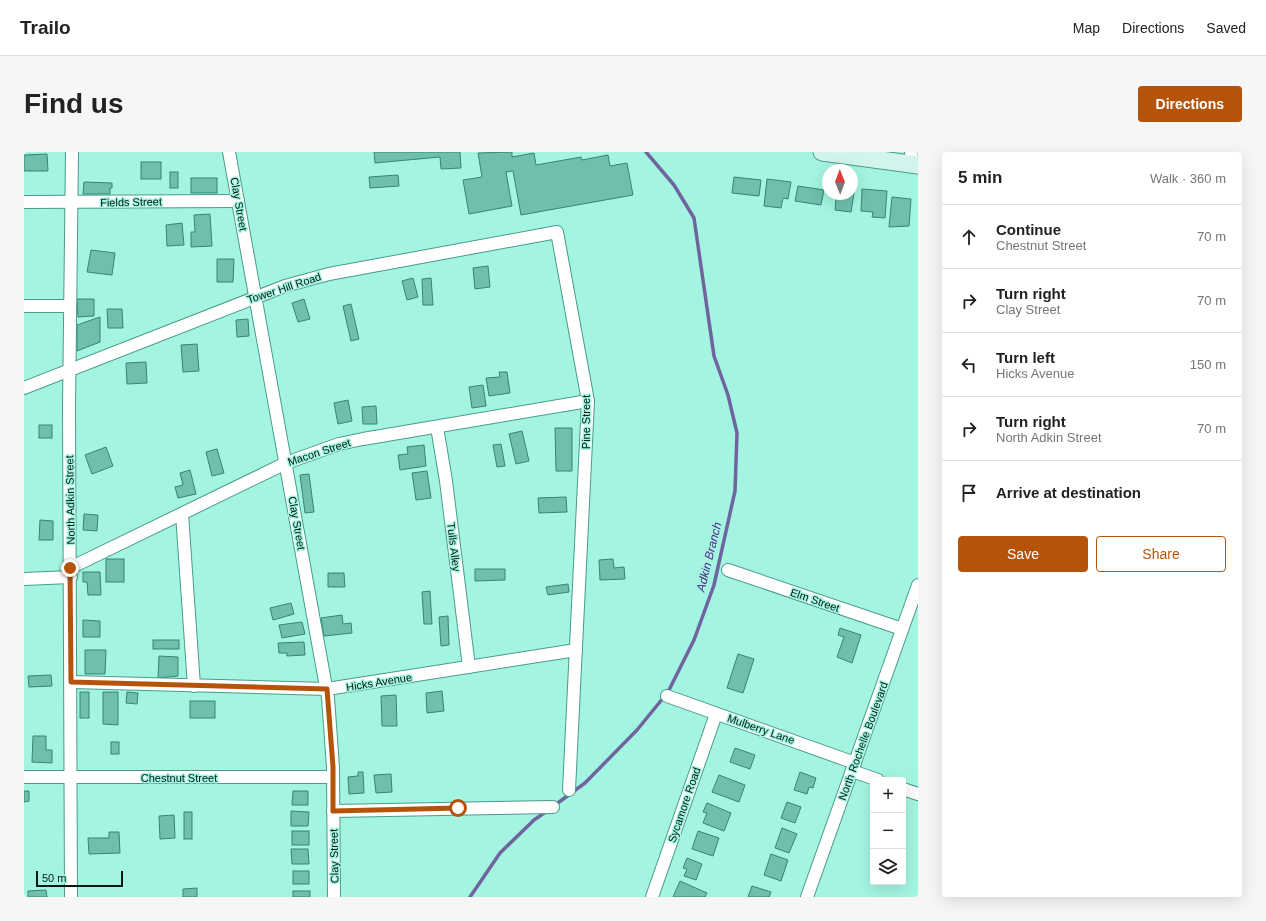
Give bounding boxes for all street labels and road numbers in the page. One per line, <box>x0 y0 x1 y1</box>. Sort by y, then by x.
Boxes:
street label: Clay Street <box>228 176 250 232</box>
street label: Fields Street <box>100 195 162 209</box>
street label: Tower Hill Road <box>246 270 322 306</box>
street label: Pine Street <box>580 395 592 449</box>
street label: Macon Street <box>286 436 352 468</box>
street label: North Adkin Street <box>63 455 77 545</box>
street label: Clay Street <box>286 495 308 551</box>
street label: Tulls Alley <box>445 522 463 573</box>
street label: Elm Street <box>789 586 841 614</box>
street label: Hicks Avenue <box>345 671 413 693</box>
street label: North Rochelle Boulevard <box>836 680 890 802</box>
street label: Mulberry Lane <box>726 712 796 746</box>
street label: Sycamore Road <box>665 766 703 844</box>
street label: Chestnut Street <box>141 772 217 784</box>
street label: Clay Street <box>328 829 340 883</box>

